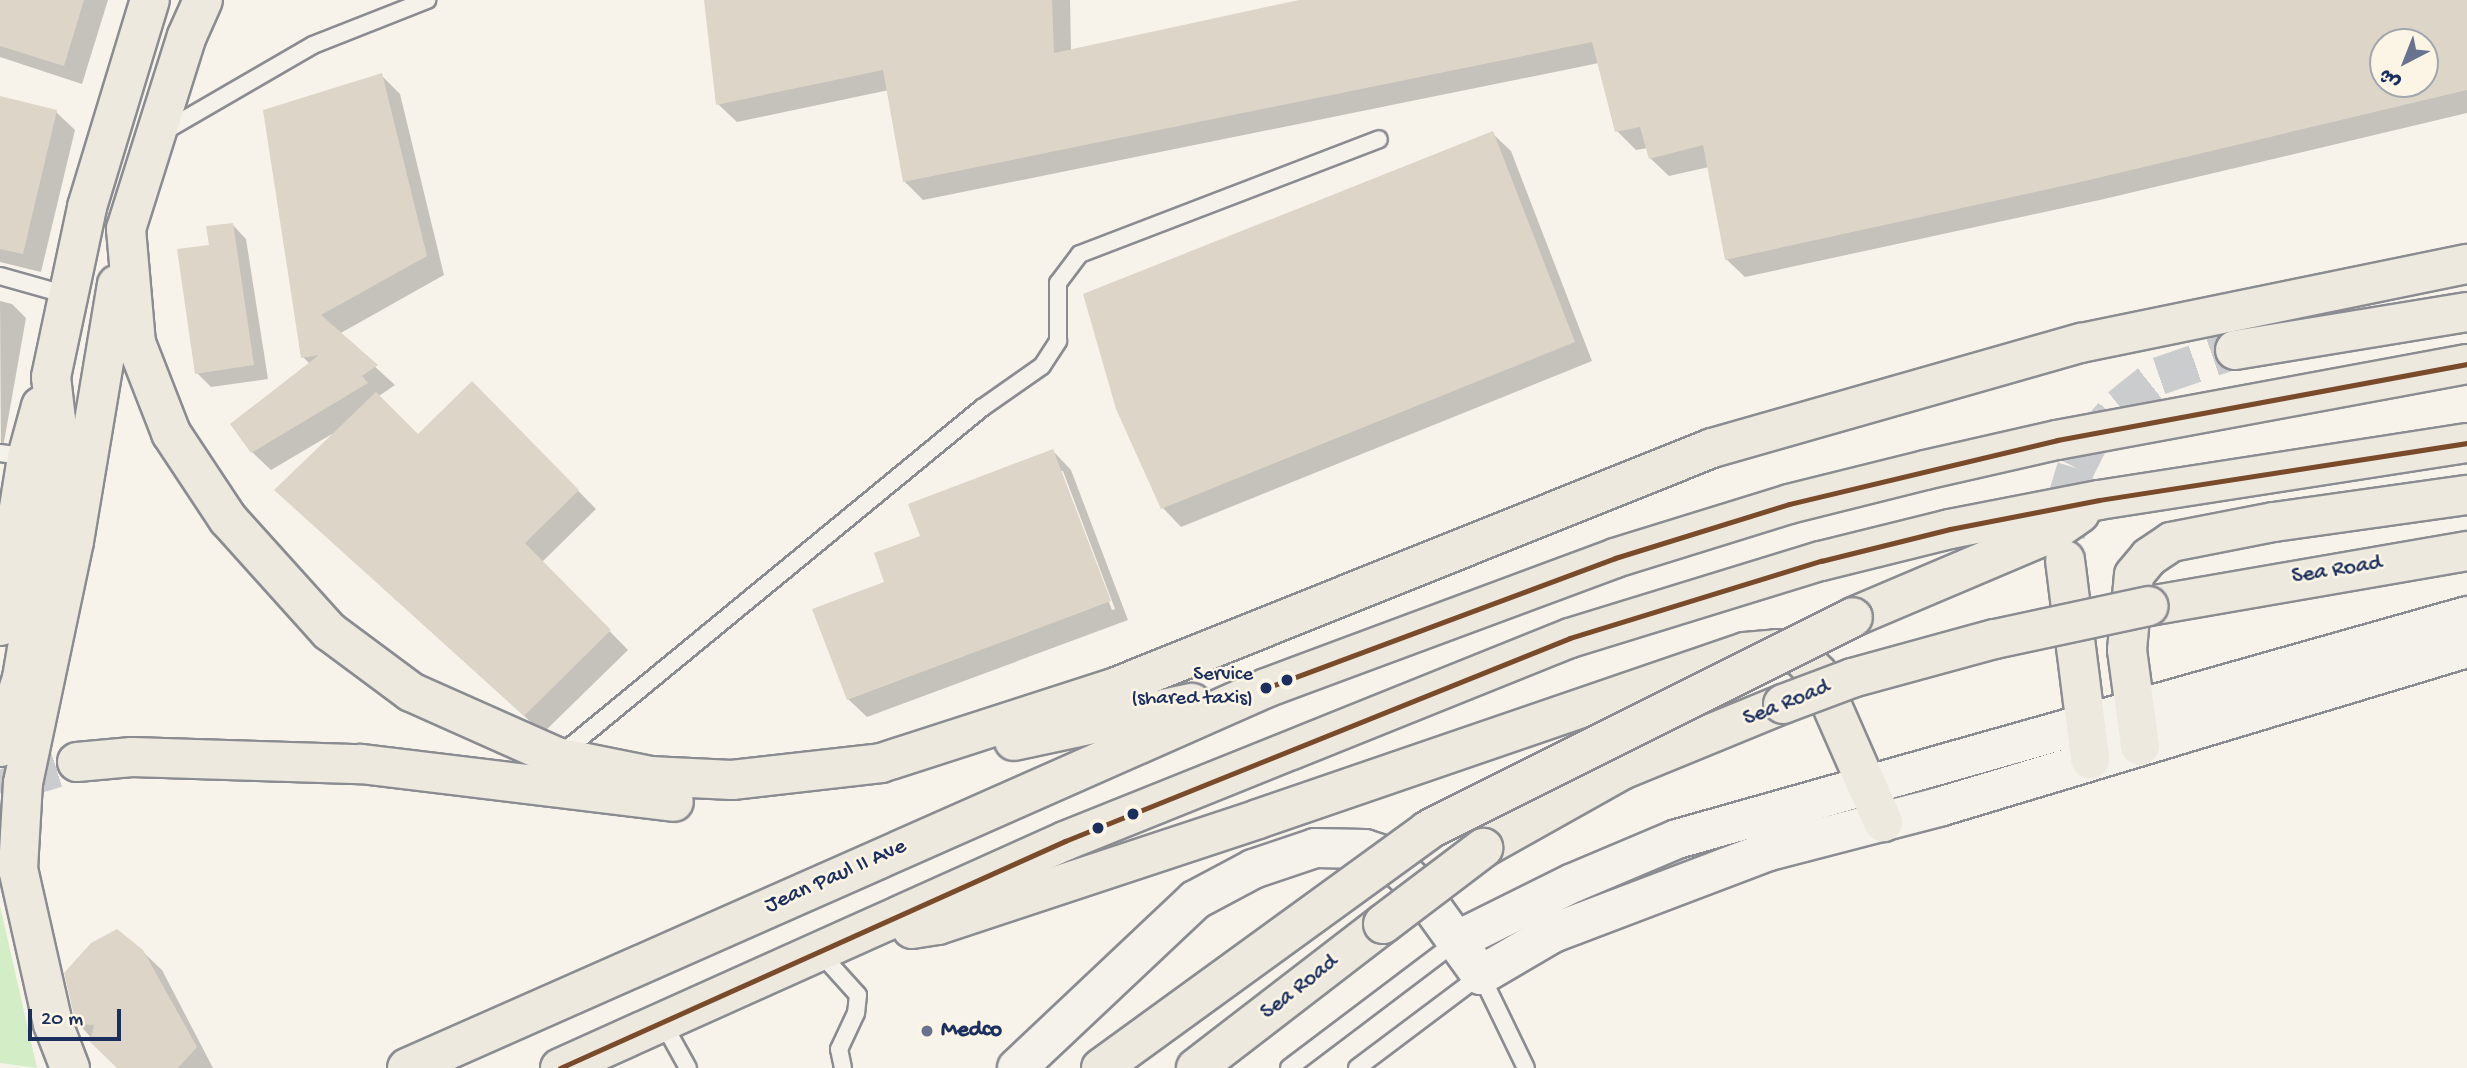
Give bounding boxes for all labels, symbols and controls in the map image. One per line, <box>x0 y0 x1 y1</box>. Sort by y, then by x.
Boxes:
north arrow <box>2369 28 2439 98</box>
text: ش <box>2375 62 2406 93</box>
street label: Sea Road <box>2290 550 2384 592</box>
place label: Service (shared taxis) <box>1131 663 1253 713</box>
unlabelled marker <box>1280 673 1294 687</box>
street label: Sea Road <box>1740 674 1834 734</box>
marker: Service (shared taxis) <box>1259 681 1273 695</box>
unlabelled marker <box>1126 807 1140 821</box>
unlabelled marker <box>1091 821 1105 835</box>
street label: Jean Paul II Ave <box>761 833 911 921</box>
street label: Sea Road <box>1256 949 1344 1027</box>
scale bar <box>32 995 124 1038</box>
text: 20 m <box>41 1008 83 1033</box>
place label: Medco <box>941 1017 1002 1045</box>
marker: Medco <box>919 1023 935 1039</box>

